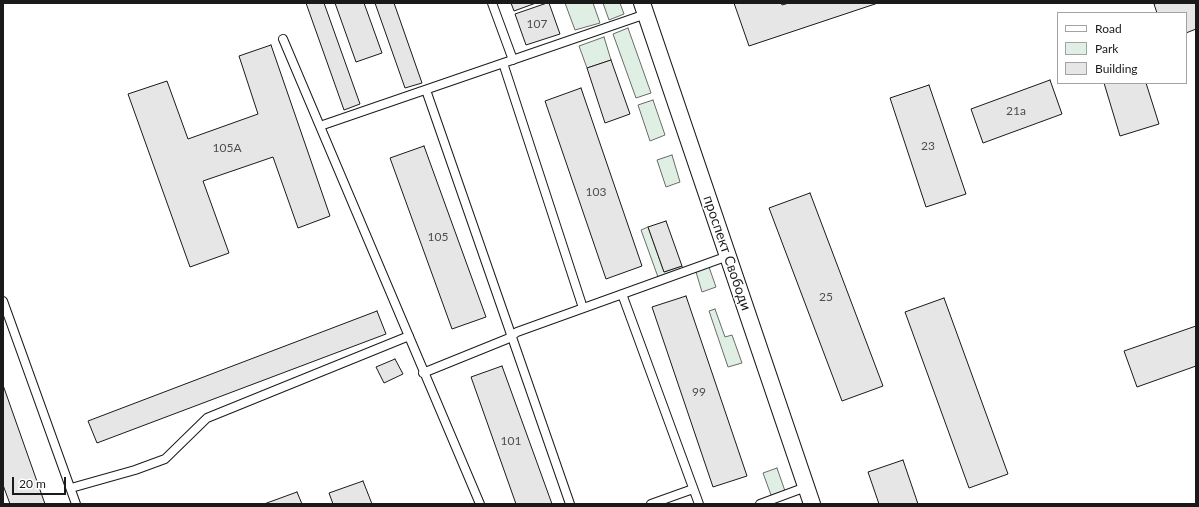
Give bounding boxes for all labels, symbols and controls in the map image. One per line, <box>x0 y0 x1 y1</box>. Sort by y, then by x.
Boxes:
legend <box>1057 12 1187 84</box>
house number: 107 <box>527 17 547 31</box>
text: Road <box>1095 21 1122 36</box>
text: Park <box>1095 41 1118 56</box>
text: Building <box>1095 61 1138 76</box>
house number: 21а <box>1006 104 1026 118</box>
house number: 23 <box>921 139 935 153</box>
house number: 105А <box>213 141 241 155</box>
house number: 103 <box>586 185 606 199</box>
street label: проспект Свободи <box>699 193 755 313</box>
house number: 105 <box>428 230 448 244</box>
house number: 25 <box>819 290 833 304</box>
house number: 99 <box>692 385 706 399</box>
house number: 101 <box>501 434 521 448</box>
scale bar <box>14 469 68 495</box>
text: 20 m <box>19 476 46 491</box>

